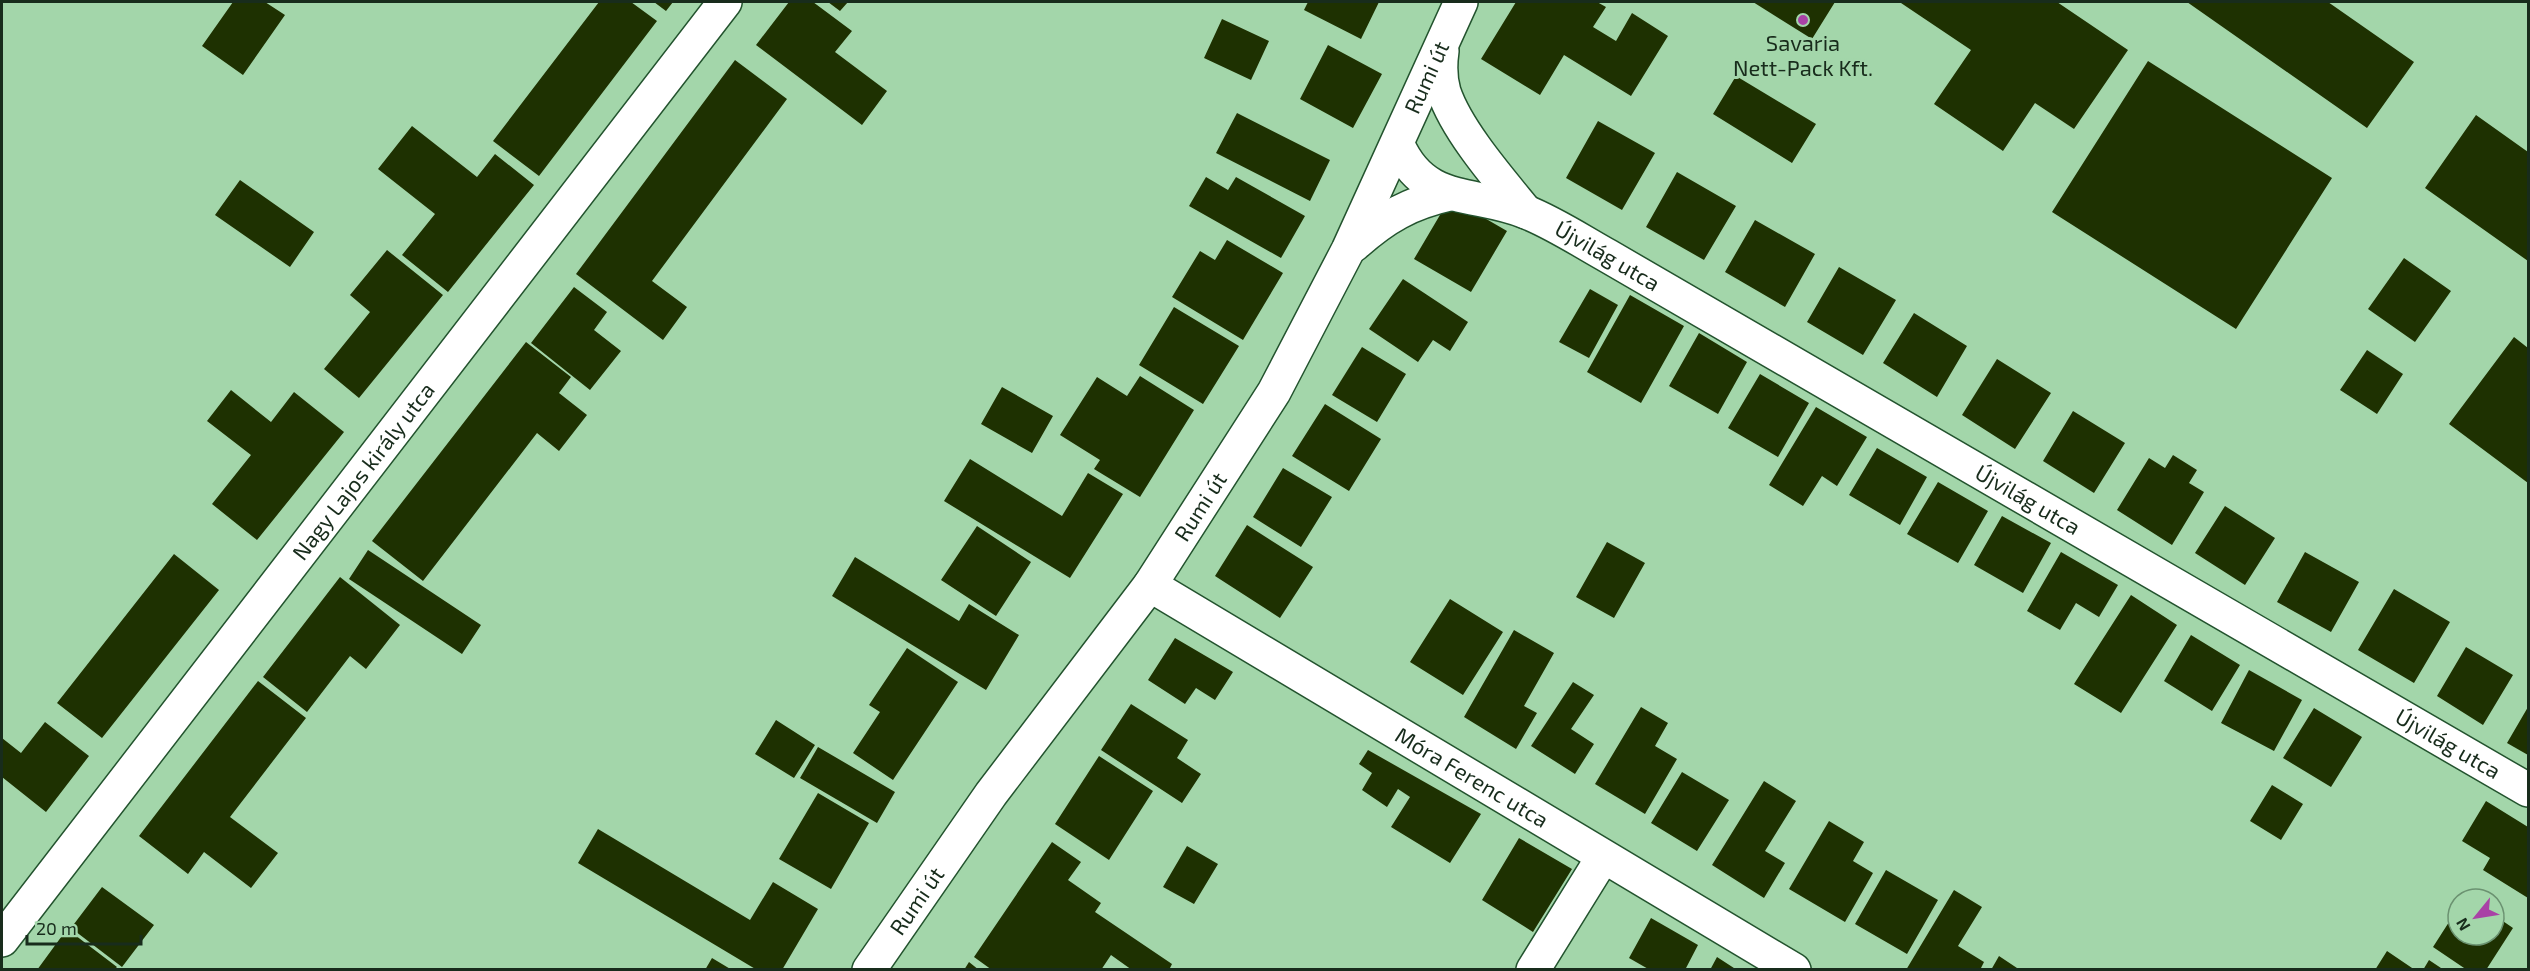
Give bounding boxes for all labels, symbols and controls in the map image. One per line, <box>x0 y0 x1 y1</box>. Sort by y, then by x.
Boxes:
marker: Savaria Nett-Pack Kft. <box>1796 13 1810 27</box>
place label: Savaria Nett-Pack Kft. <box>1733 29 1873 80</box>
street label: Rumi út <box>1398 37 1453 117</box>
street label: Újvilág utca <box>1551 214 1665 295</box>
street label: Nagy Lajos király utca <box>286 377 439 564</box>
street label: Újvilág utca <box>1971 458 2085 539</box>
street label: Rumi út <box>1168 467 1231 545</box>
street label: Újvilág utca <box>2392 702 2506 783</box>
street label: Móra Ferenc utca <box>1391 721 1554 832</box>
street label: Rumi út <box>883 861 949 939</box>
north arrow <box>2446 887 2506 947</box>
scale bar <box>27 908 141 946</box>
text: N <box>2451 915 2474 935</box>
text: 20 m <box>36 917 77 939</box>

